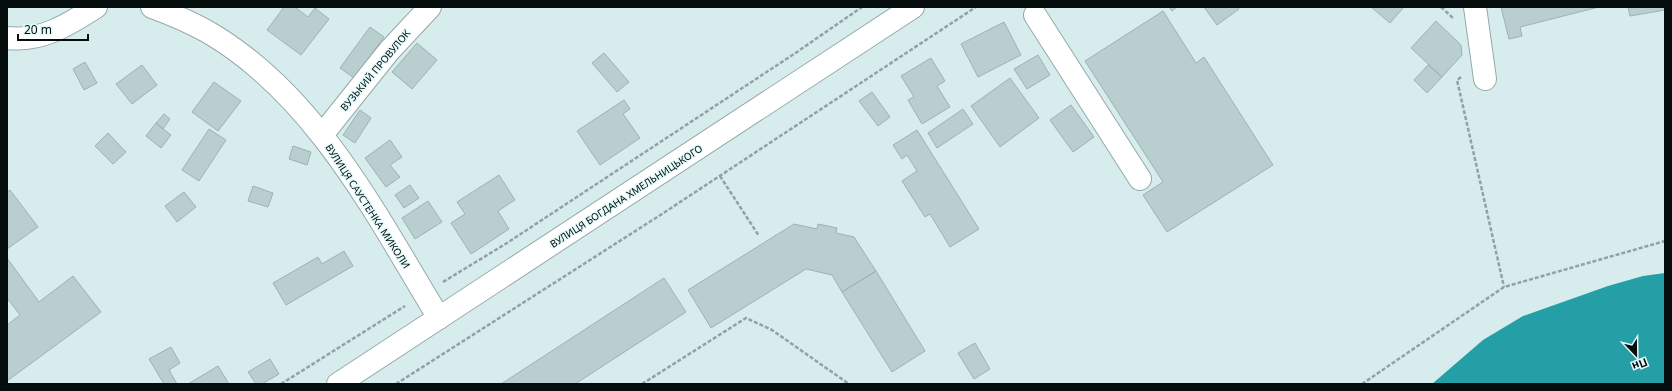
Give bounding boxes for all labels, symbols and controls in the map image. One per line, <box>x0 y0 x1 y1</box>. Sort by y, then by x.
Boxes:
scale bar <box>18 16 88 42</box>
text: 20 m <box>24 21 52 38</box>
street label: ВУЗЬКИЙ ПРОВУЛОК <box>337 26 414 114</box>
street label: ВУЛИЦЯ САУСТЕНКА МИКОЛИ <box>322 141 414 271</box>
street label: ВУЛИЦЯ БОГДАНА ХМЕЛЬНИЦЬКОГО <box>547 141 705 251</box>
north arrow <box>1616 335 1656 375</box>
text: Пн <box>1630 355 1650 375</box>

